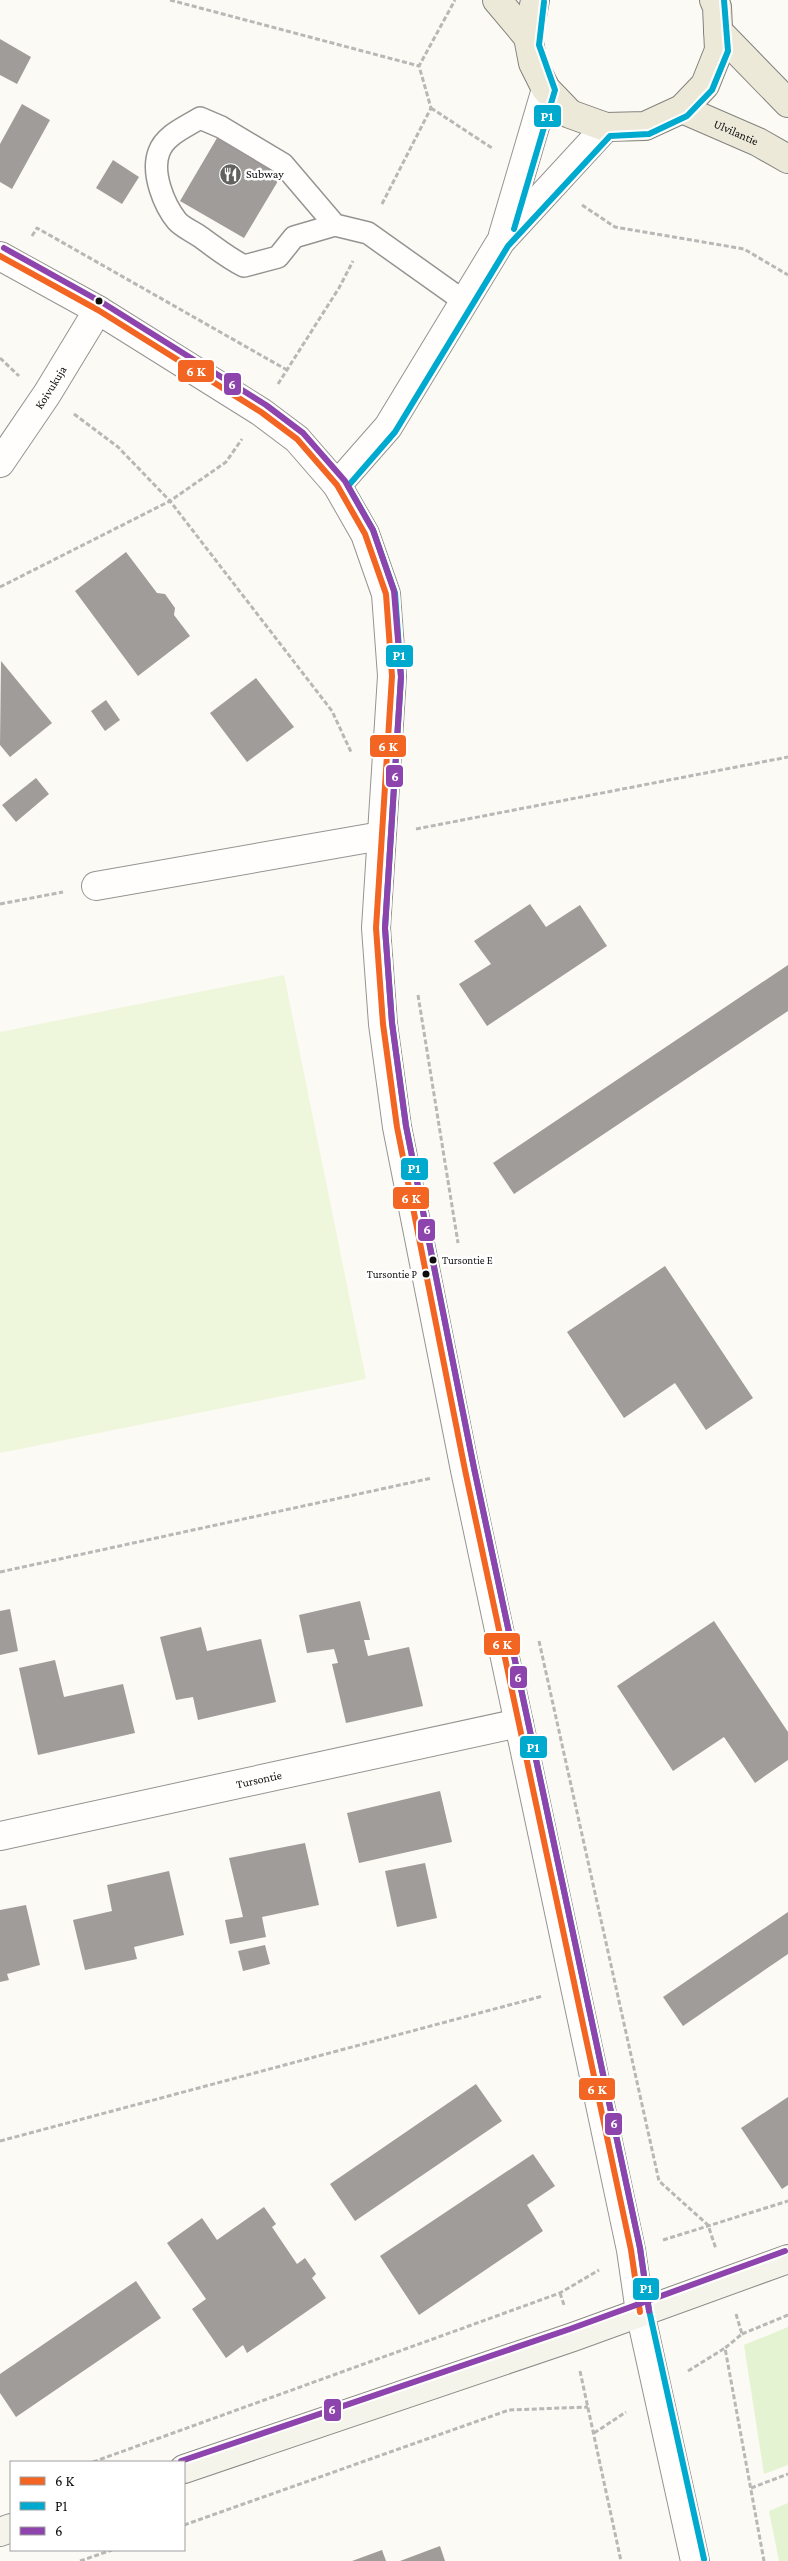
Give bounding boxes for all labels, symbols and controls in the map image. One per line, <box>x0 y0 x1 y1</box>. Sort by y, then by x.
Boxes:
line badge: P1 <box>533 104 562 128</box>
text: P1 <box>540 108 554 124</box>
street label: Ulvilantie <box>712 117 761 148</box>
restaurant icon: Subway <box>218 162 242 186</box>
place label: Subway <box>246 167 284 181</box>
unlabelled marker <box>94 296 104 306</box>
line badge: 6 K <box>177 359 215 383</box>
street label: Koivukuja <box>32 363 70 412</box>
text: 6 K <box>186 363 207 379</box>
line badge: 6 <box>223 372 242 396</box>
text: 6 <box>228 376 236 392</box>
line badge: P1 <box>385 644 414 668</box>
text: P1 <box>392 647 406 663</box>
line badge: 6 K <box>369 734 407 758</box>
text: 6 K <box>378 738 399 754</box>
line badge: 6 <box>385 764 404 788</box>
text: 6 <box>391 768 399 784</box>
line badge: P1 <box>400 1157 429 1181</box>
text: P1 <box>407 1160 421 1176</box>
line badge: 6 K <box>392 1186 430 1210</box>
text: 6 K <box>401 1190 422 1206</box>
line badge: 6 <box>417 1218 436 1242</box>
text: 6 <box>423 1221 431 1237</box>
place label: Tursontie E <box>442 1254 493 1266</box>
marker: Tursontie E <box>428 1255 438 1265</box>
place label: Tursontie P <box>367 1268 417 1280</box>
marker: Tursontie P <box>421 1269 431 1279</box>
line badge: 6 K <box>483 1632 521 1656</box>
text: 6 K <box>492 1636 513 1652</box>
line badge: 6 <box>509 1665 528 1689</box>
text: 6 <box>514 1669 522 1685</box>
line badge: P1 <box>519 1735 548 1759</box>
text: P1 <box>526 1739 540 1755</box>
street label: Tursontie <box>235 1768 283 1791</box>
line badge: 6 K <box>578 2077 616 2101</box>
text: 6 K <box>587 2081 608 2097</box>
line badge: 6 <box>604 2112 623 2136</box>
text: 6 <box>610 2115 618 2131</box>
line badge: P1 <box>632 2277 660 2301</box>
text: P1 <box>639 2280 653 2296</box>
line badge: 6 <box>323 2398 342 2422</box>
text: 6 <box>328 2401 336 2417</box>
legend <box>10 2461 185 2551</box>
text: 6 K <box>55 2473 74 2489</box>
text: P1 <box>55 2498 68 2514</box>
text: 6 <box>55 2523 63 2539</box>

